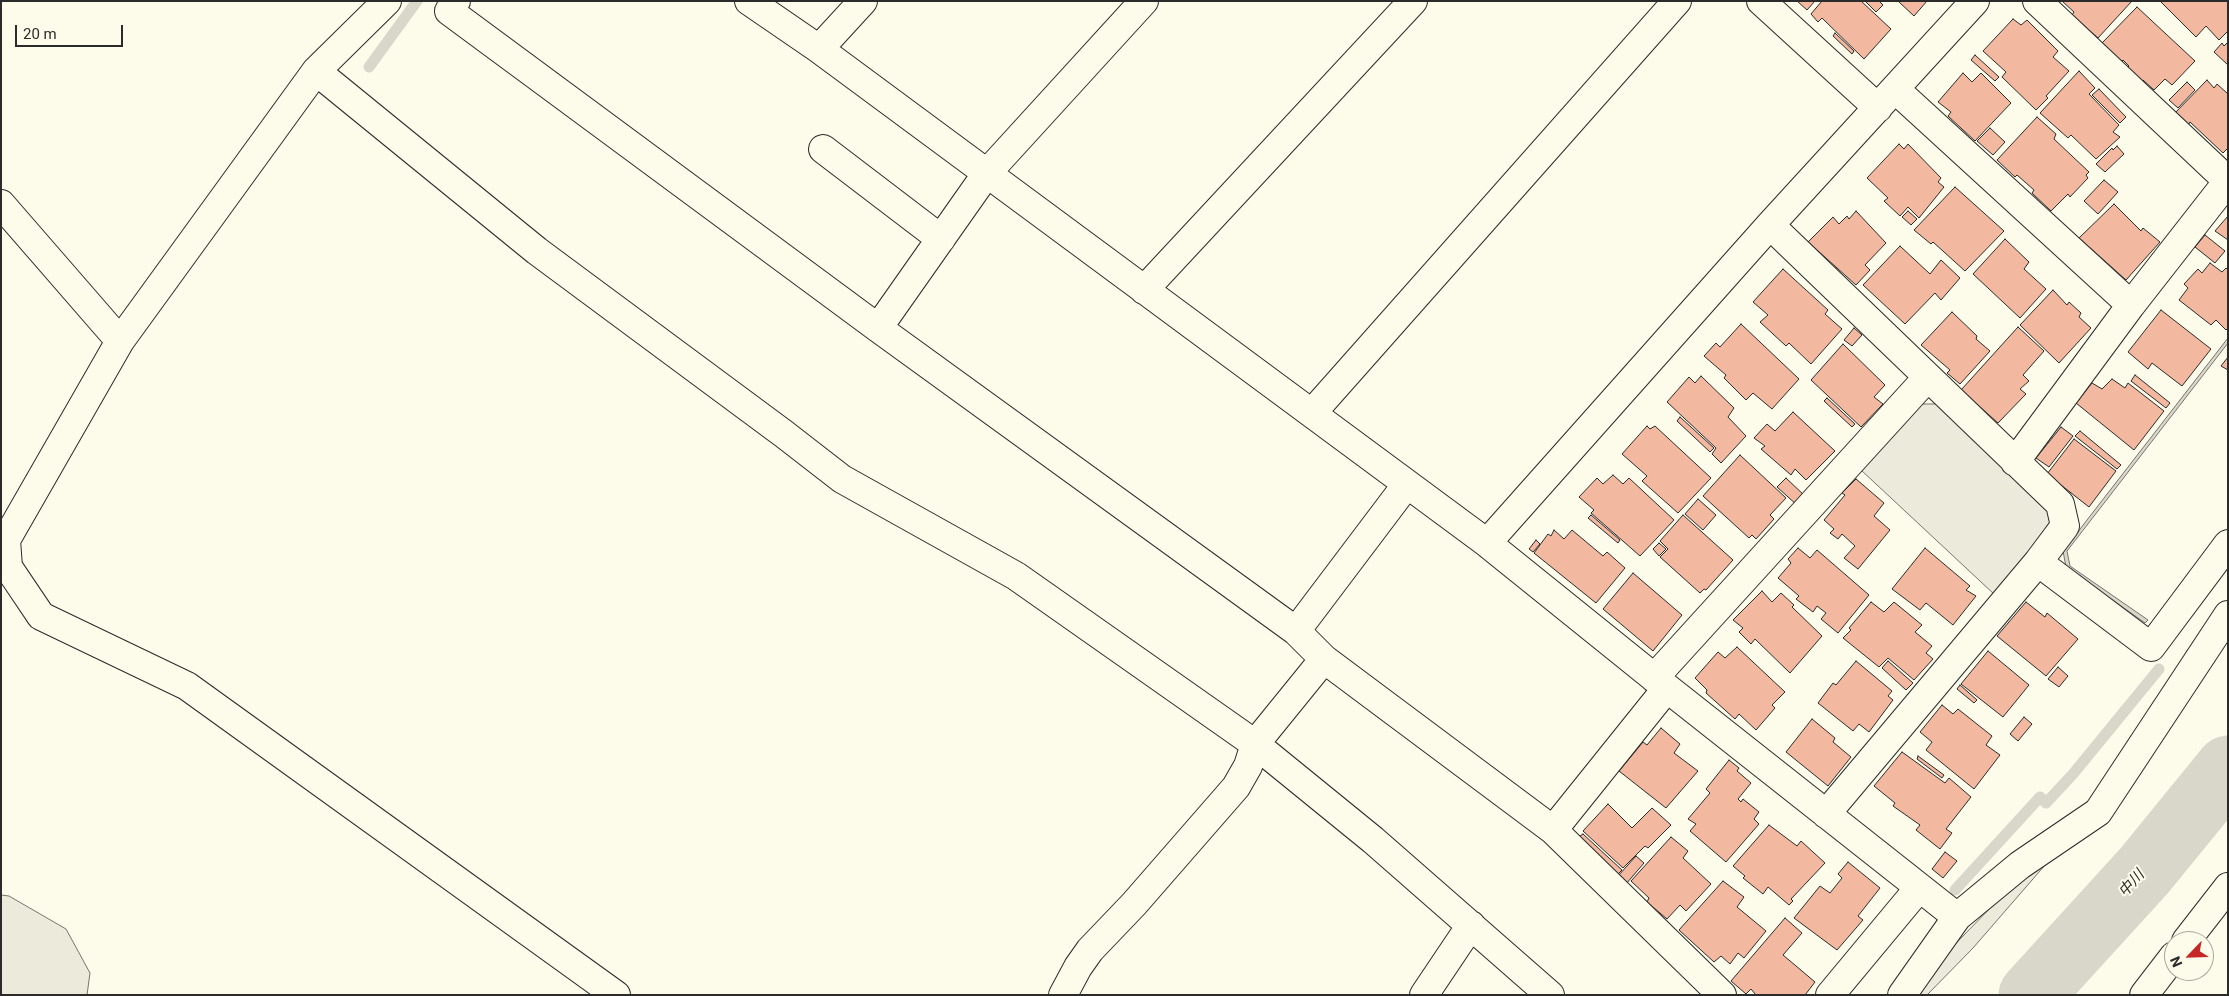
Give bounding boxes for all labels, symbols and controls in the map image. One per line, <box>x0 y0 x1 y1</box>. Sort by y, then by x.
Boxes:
scale bar <box>18 15 125 47</box>
text: 20 m <box>23 25 57 43</box>
water label: 中川 <box>2115 867 2149 901</box>
north arrow <box>2164 931 2214 981</box>
text: N <box>2167 954 2186 969</box>

